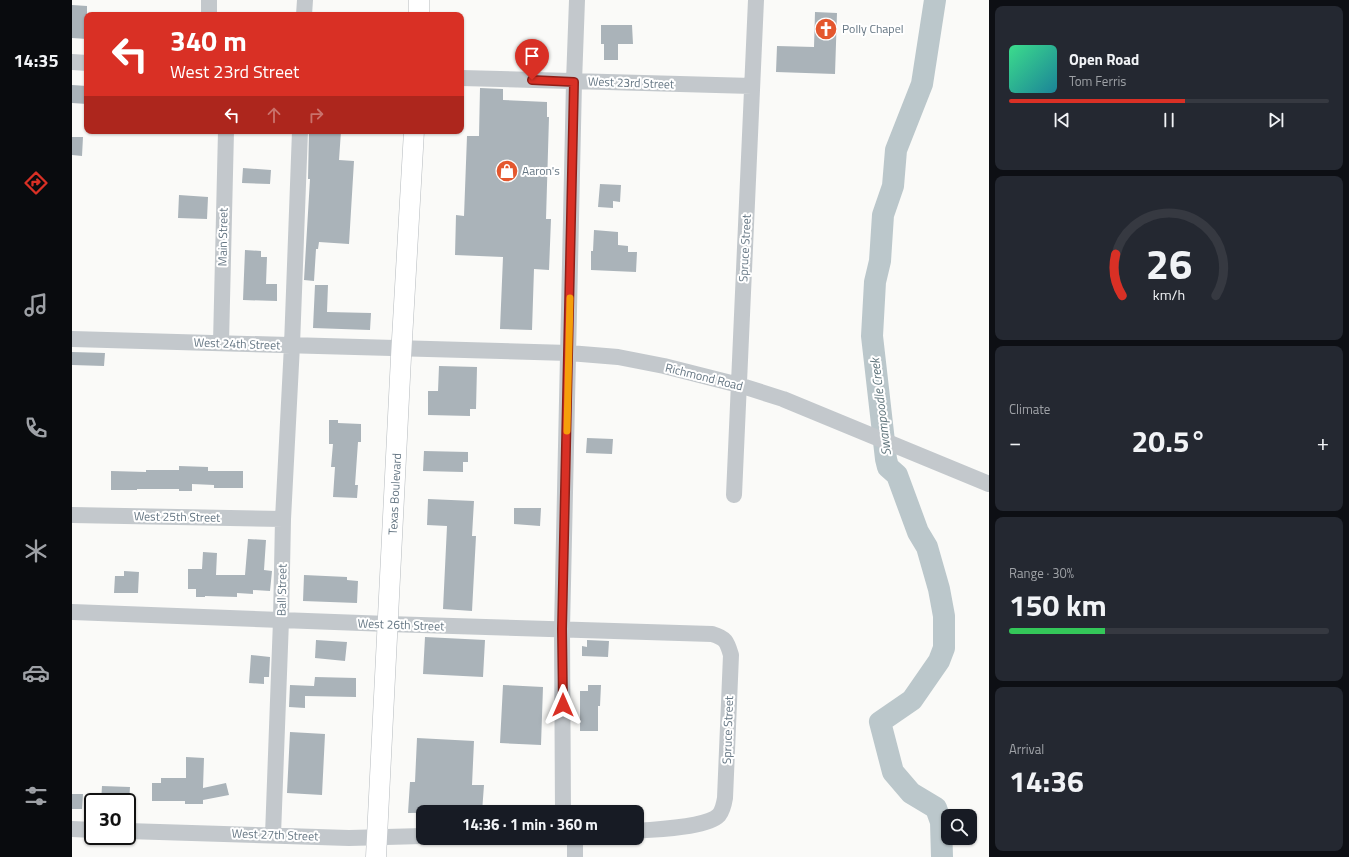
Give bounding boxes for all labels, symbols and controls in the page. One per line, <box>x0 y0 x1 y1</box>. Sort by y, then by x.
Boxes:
church icon: Polly Chapel <box>813 16 839 42</box>
text: 340 m <box>170 19 247 62</box>
place label: Polly Chapel <box>842 19 904 38</box>
icon: left <box>104 28 156 80</box>
pin <box>515 39 549 80</box>
icon: arrive <box>521 45 543 67</box>
text: 14:35 <box>14 47 58 74</box>
text: Open Road <box>1069 48 1139 71</box>
text: West 23rd Street <box>170 58 299 85</box>
text: Tom Ferris <box>1069 71 1126 91</box>
street label: West 23rd Street <box>588 72 675 94</box>
icon: left <box>221 104 243 126</box>
icon: ahead <box>263 104 285 126</box>
icon: right <box>305 104 327 126</box>
icon: previous <box>1051 109 1073 131</box>
icon: pause <box>1158 109 1180 131</box>
icon: next <box>1265 109 1287 131</box>
shop icon: Aaron's <box>494 158 520 184</box>
place label: Aaron's <box>522 161 560 180</box>
icon: directions <box>22 169 50 197</box>
street label: Main Street <box>212 207 233 267</box>
street label: Spruce Street <box>733 213 756 283</box>
text: 26 <box>1146 232 1192 295</box>
text: km/h <box>1153 284 1185 306</box>
icon: music <box>22 291 50 319</box>
street label: West 24th Street <box>193 332 281 355</box>
water label: Swampoodle Creek <box>864 355 896 457</box>
street label: Richmond Road <box>663 358 745 395</box>
text: Climate <box>1009 399 1050 419</box>
icon: phone <box>22 414 50 442</box>
text: 20.5° <box>1132 418 1206 464</box>
text: − <box>1009 425 1021 459</box>
text: + <box>1317 425 1329 459</box>
street label: Texas Boulevard <box>383 453 406 535</box>
street label: West 25th Street <box>134 506 221 527</box>
icon: climate <box>22 537 50 565</box>
street label: Ball Street <box>272 563 291 616</box>
text: Range · 30% <box>1009 563 1074 583</box>
text: 150 km <box>1009 582 1107 628</box>
street label: West 26th Street <box>357 613 445 636</box>
icon: car <box>22 659 50 687</box>
position arrow <box>542 684 584 726</box>
street label: Spruce Street <box>717 695 738 764</box>
text: Arrival <box>1009 739 1044 759</box>
text: 14:36 <box>1009 758 1084 804</box>
icon: filters <box>22 782 50 810</box>
speed limit sign: 30 <box>84 793 136 845</box>
map controls <box>941 809 977 845</box>
button: search <box>941 809 977 845</box>
text: 14:36 · 1 min · 360 m <box>462 813 598 836</box>
street label: West 27th Street <box>231 823 319 846</box>

